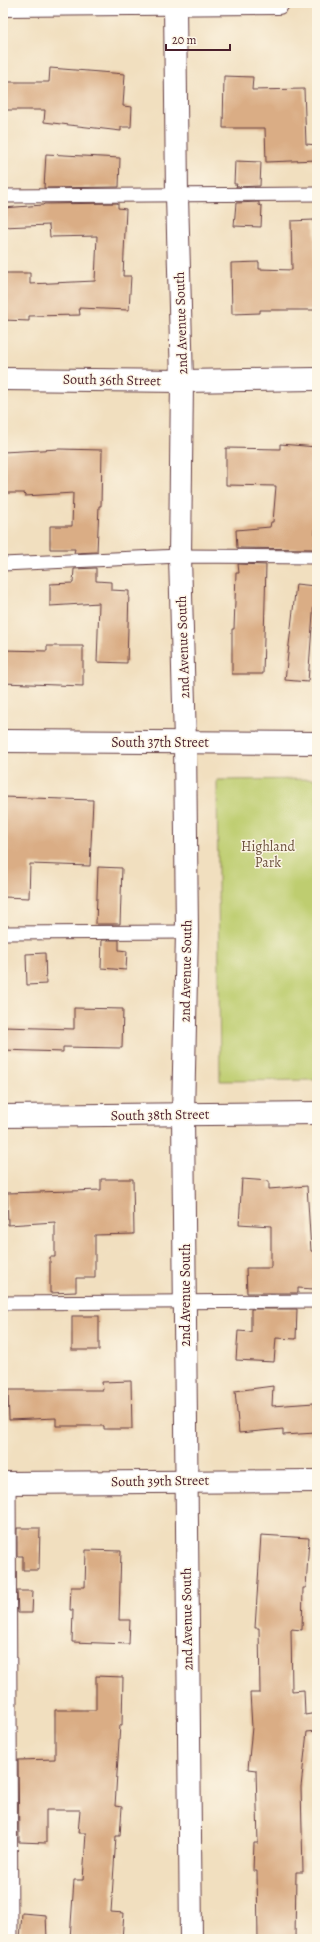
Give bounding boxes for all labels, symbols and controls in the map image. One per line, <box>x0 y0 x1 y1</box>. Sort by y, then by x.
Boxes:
scale bar <box>166 26 230 52</box>
text: 20 m <box>172 32 196 48</box>
street label: 2nd Avenue South <box>170 271 192 375</box>
street label: South 36th Street <box>63 370 162 390</box>
street label: 2nd Avenue South <box>172 595 194 699</box>
street label: South 37th Street <box>111 733 209 752</box>
park label: Highland Park <box>241 837 295 872</box>
street label: 2nd Avenue South <box>176 919 196 1023</box>
street label: South 38th Street <box>111 1105 210 1125</box>
street label: 2nd Avenue South <box>176 1243 195 1346</box>
street label: South 39th Street <box>111 1471 210 1491</box>
street label: 2nd Avenue South <box>177 1567 197 1671</box>

